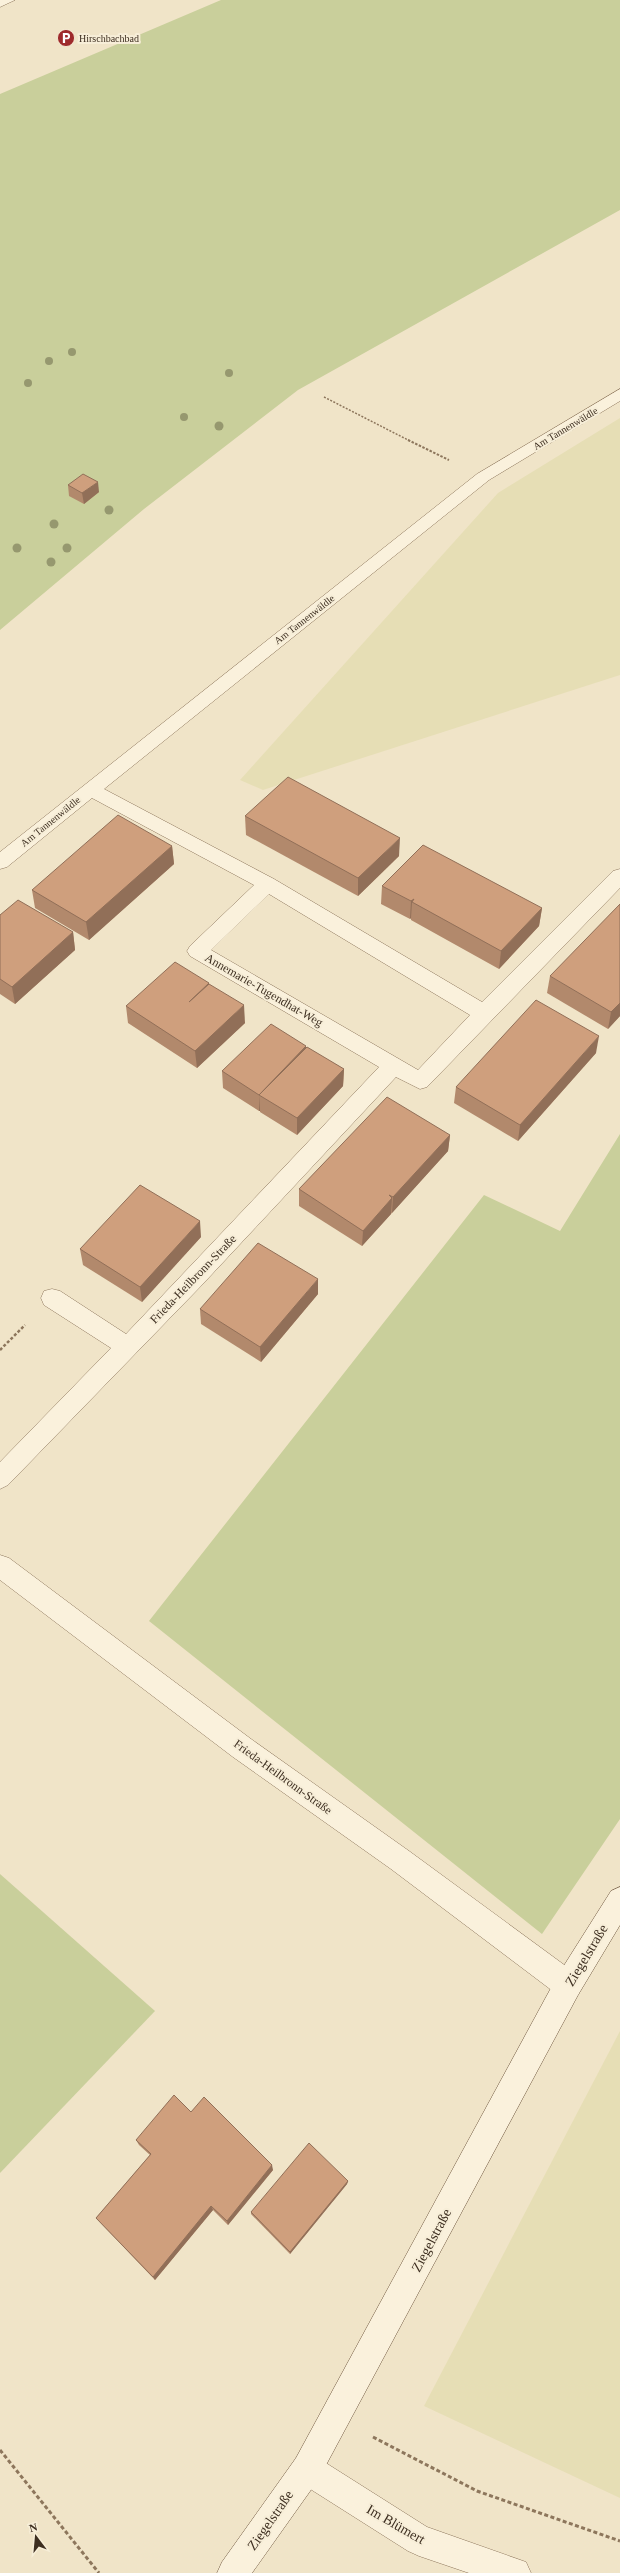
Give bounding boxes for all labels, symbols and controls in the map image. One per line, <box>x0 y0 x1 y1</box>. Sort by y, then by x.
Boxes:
parking icon: Hirschbachbad <box>56 28 76 48</box>
place label: Hirschbachbad <box>79 33 139 44</box>
street label: Am Tannenwäldle <box>531 405 600 452</box>
street label: Am Tannenwäldle <box>272 592 337 646</box>
street label: Am Tannenwäldle <box>18 794 83 849</box>
street label: Annemarie-Tugendhat-Weg <box>203 950 325 1030</box>
street label: Frieda-Heilbronn-Straße <box>147 1232 239 1326</box>
street label: Frieda-Heilbronn-Straße <box>231 1737 335 1817</box>
street label: Ziegelstraße <box>562 1922 611 1989</box>
street label: Ziegelstraße <box>409 2206 454 2274</box>
street label: Ziegelstraße <box>244 2488 296 2553</box>
street label: Im Blümert <box>364 2502 428 2547</box>
north arrow <box>16 2517 56 2557</box>
text: N <box>28 2521 39 2534</box>

